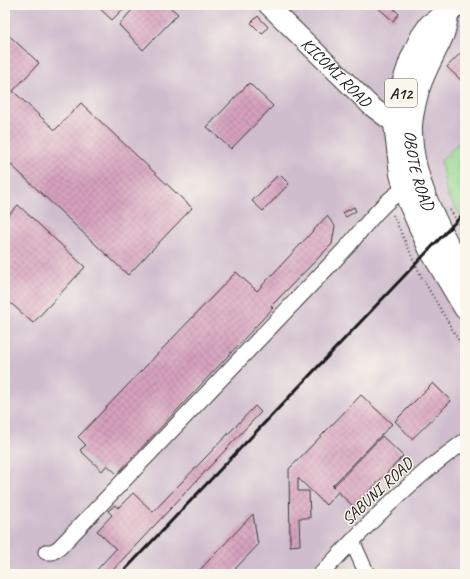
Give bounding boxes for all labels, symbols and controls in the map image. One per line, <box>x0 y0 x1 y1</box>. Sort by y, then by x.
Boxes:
street label: KICOMI ROAD <box>297 33 377 113</box>
road number: A12 <box>385 79 417 107</box>
street label: OBOTE ROAD <box>400 130 440 215</box>
street label: SABUNI ROAD <box>337 452 418 530</box>

